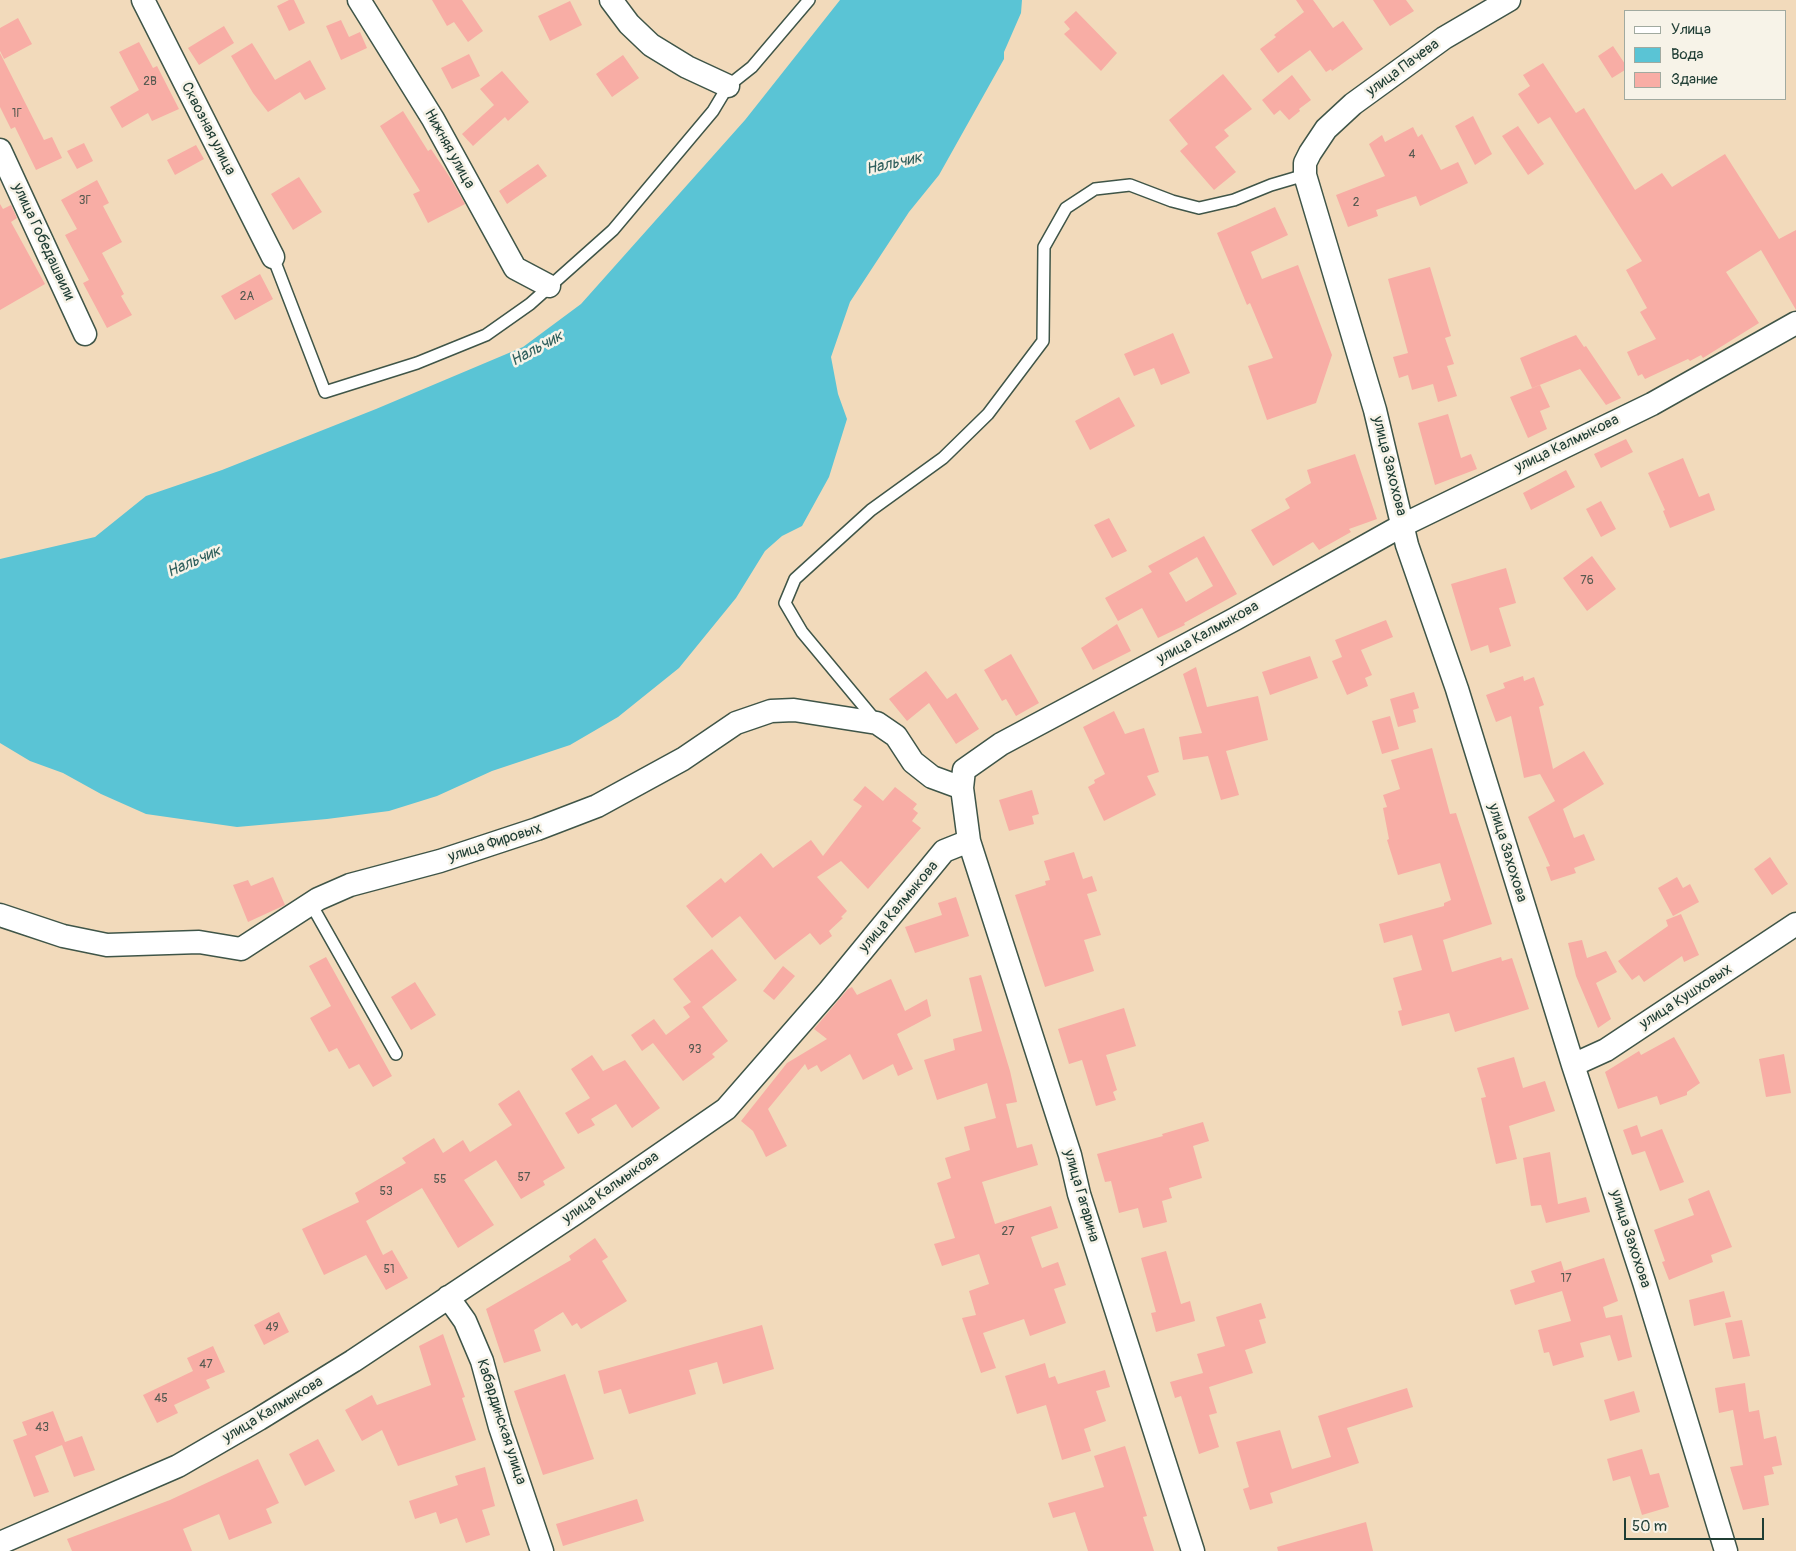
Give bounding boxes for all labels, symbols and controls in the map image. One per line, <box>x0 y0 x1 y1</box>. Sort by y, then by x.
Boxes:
legend <box>1624 10 1786 100</box>
text: Улица <box>1671 20 1711 39</box>
street label: улица Пачева <box>1363 35 1443 101</box>
text: Вода <box>1671 45 1704 64</box>
text: Здание <box>1671 70 1718 89</box>
house number: 2В <box>143 75 157 89</box>
street label: Сквозная улица <box>177 80 239 178</box>
street label: Нижняя улица <box>420 106 478 192</box>
house number: 1Г <box>12 107 22 121</box>
water label: Нальчик <box>864 148 924 180</box>
house number: 4 <box>1409 148 1415 162</box>
street label: улица Гобедашвили <box>8 181 78 303</box>
house number: 3Г <box>79 194 91 208</box>
house number: 2 <box>1353 196 1359 210</box>
house number: 2А <box>240 290 254 304</box>
water label: Нальчик <box>508 327 566 371</box>
street label: улица Калмыкова <box>1512 411 1622 477</box>
street label: улица Захохова <box>1368 414 1410 518</box>
water label: Нальчик <box>164 542 224 582</box>
house number: 76 <box>1580 574 1594 588</box>
street label: улица Калмыкова <box>1154 598 1262 668</box>
street label: улица Захохова <box>1483 802 1531 904</box>
street label: улица Фировых <box>446 819 544 867</box>
street label: улица Калмыкова <box>856 858 942 956</box>
street label: улица Кушховых <box>1637 960 1735 1034</box>
house number: 93 <box>689 1043 701 1057</box>
street label: улица Калмыкова <box>559 1148 663 1228</box>
street label: улица Гагарина <box>1059 1148 1103 1244</box>
house number: 57 <box>518 1171 530 1185</box>
house number: 55 <box>433 1173 447 1187</box>
house number: 53 <box>379 1185 393 1199</box>
street label: улица Захохова <box>1606 1188 1654 1290</box>
house number: 27 <box>1001 1225 1015 1239</box>
house number: 51 <box>383 1263 395 1277</box>
house number: 17 <box>1560 1272 1572 1286</box>
house number: 49 <box>265 1321 279 1335</box>
street label: Кабардинская улица <box>472 1357 530 1487</box>
house number: 47 <box>199 1358 213 1372</box>
street label: улица Калмыкова <box>220 1373 326 1447</box>
house number: 45 <box>154 1392 168 1406</box>
house number: 43 <box>35 1421 49 1435</box>
scale bar <box>1626 1508 1766 1540</box>
text: 50 m <box>1632 1517 1667 1536</box>

